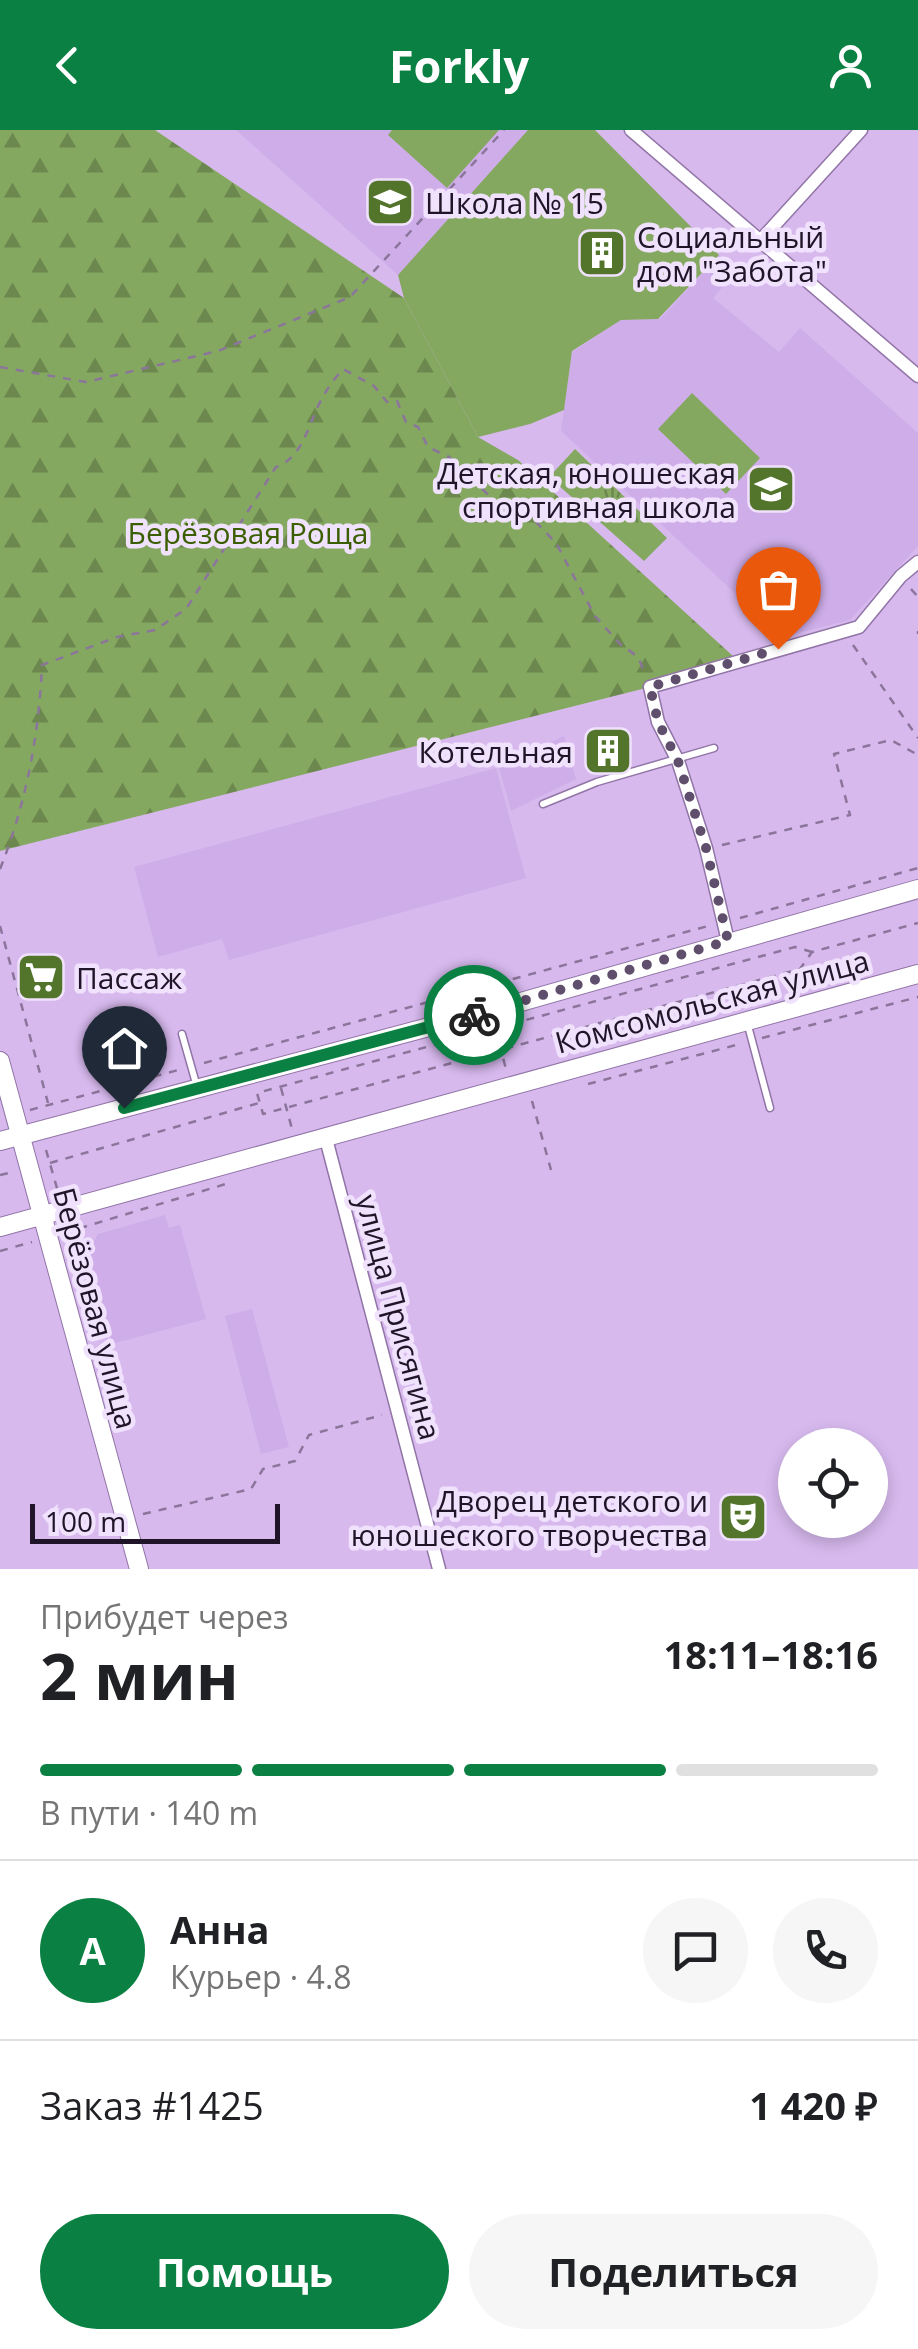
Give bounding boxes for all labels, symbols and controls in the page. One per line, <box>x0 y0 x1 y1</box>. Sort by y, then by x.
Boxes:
text: Forkly <box>389 35 529 96</box>
icon: back <box>40 38 95 93</box>
icon: person <box>823 38 878 93</box>
school or university icon: Школа № 15 <box>364 176 416 228</box>
place label: Школа № 15 <box>425 182 604 223</box>
place label: Социальный дом "Забота" <box>637 216 827 291</box>
building icon: Социальный дом "Забота" <box>576 227 628 279</box>
place label: Детская, юношеская спортивная школа <box>437 452 736 527</box>
school or university icon: Детская, юношеская спортивная школа <box>745 463 797 515</box>
park label: Берёзовая Роща <box>128 512 368 553</box>
pin <box>736 547 821 650</box>
icon: bag <box>751 562 806 617</box>
building icon: Котельная <box>582 725 634 777</box>
place label: Котельная <box>419 731 573 772</box>
street label: Комсомольская улица <box>551 939 873 1063</box>
supermarket icon: Пассаж <box>15 951 67 1003</box>
place label: Пассаж <box>76 957 182 998</box>
courier <box>424 965 524 1065</box>
icon: bike <box>447 988 502 1043</box>
pin <box>82 1006 167 1109</box>
icon: home <box>97 1021 152 1076</box>
street label: Берёзовая улица <box>44 1183 148 1433</box>
street label: улица Присягина <box>347 1190 451 1444</box>
map controls <box>778 1428 888 1538</box>
button: locate <box>778 1428 888 1538</box>
place label: Дворец детского и юношеского творчества <box>351 1480 708 1555</box>
theatre icon: Дворец детского и юношеского творчества <box>717 1491 769 1543</box>
scale bar <box>30 1499 280 1544</box>
text: 100 m <box>45 1502 126 1540</box>
text: Прибудет через <box>40 1595 288 1638</box>
text: 18:11–18:16 <box>664 1628 878 1680</box>
text: 2 мин <box>40 1631 239 1719</box>
text: В пути · 140 m <box>40 1791 258 1834</box>
button: chat <box>643 1898 748 2003</box>
button: phone <box>773 1898 878 2003</box>
text: Анна <box>170 1903 270 1955</box>
text: А <box>79 1924 106 1976</box>
text: Курьер · 4.8 <box>170 1955 352 1998</box>
text: Заказ #1425 <box>40 2079 264 2131</box>
text: 1 420 ₽ <box>749 2079 878 2131</box>
button: Помощь <box>40 2214 449 2329</box>
button: Поделиться <box>469 2214 878 2329</box>

